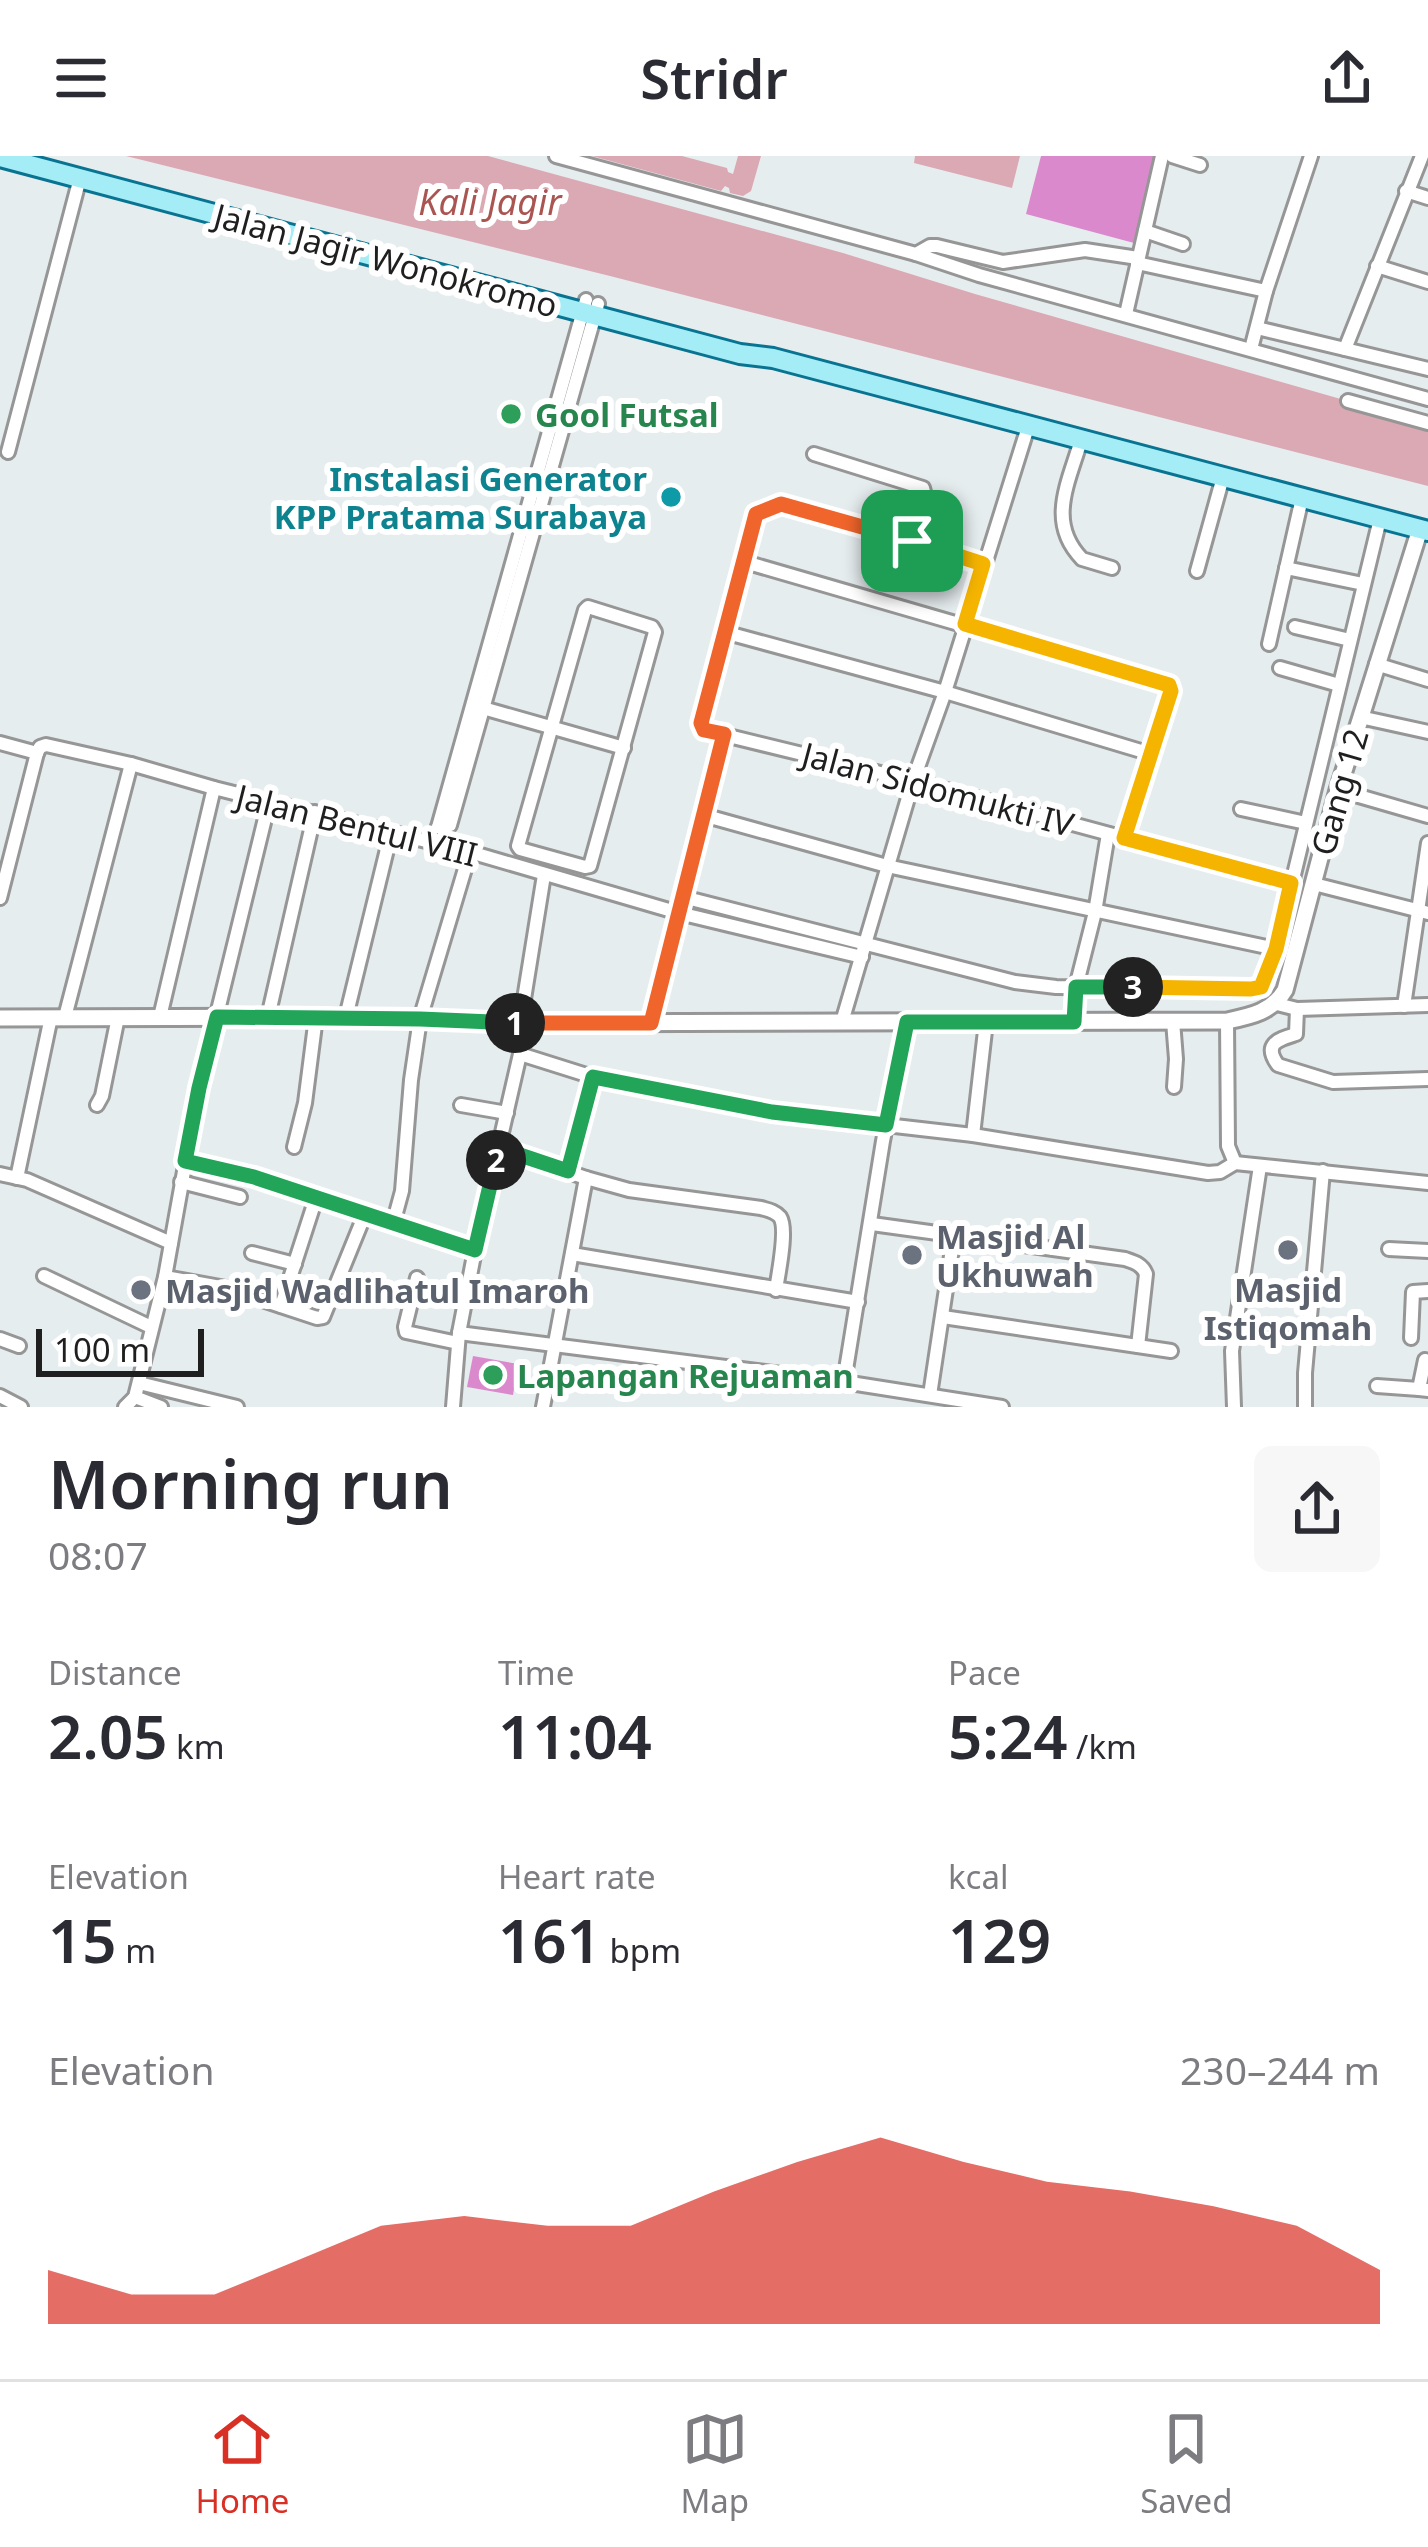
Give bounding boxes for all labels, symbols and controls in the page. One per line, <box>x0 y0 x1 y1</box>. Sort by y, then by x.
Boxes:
text: Stridr <box>640 41 788 115</box>
icon: menu <box>48 45 114 111</box>
icon: share <box>1314 45 1380 111</box>
water label: Kali Jagir <box>418 177 563 226</box>
street label: Jalan Jagir Wonokromo <box>206 192 563 328</box>
place label: Gool Futsal <box>535 392 719 437</box>
marker: Gool Futsal <box>498 401 524 427</box>
place label: Instalasi Generator KPP Pratama Surabaya <box>274 456 647 539</box>
marker: Instalasi Generator KPP Pratama Surabaya <box>658 484 684 510</box>
pin <box>861 490 963 592</box>
icon: arrive <box>879 508 945 574</box>
street label: Gang 12 <box>1300 724 1378 860</box>
street label: Jalan Sidomukti IV <box>794 730 1079 847</box>
street label: Jalan Bentul VIII <box>229 773 482 877</box>
pin: 3 <box>1103 957 1163 1017</box>
text: 3 <box>1124 964 1142 1009</box>
pin: 1 <box>485 993 545 1053</box>
text: 1 <box>506 1000 524 1045</box>
pin: 2 <box>466 1130 526 1190</box>
text: 2 <box>487 1137 505 1182</box>
place label: Masjid Al Ukhuwah <box>936 1214 1094 1297</box>
marker: Masjid Istiqomah <box>1275 1237 1301 1263</box>
marker: Masjid Al Ukhuwah <box>899 1242 925 1268</box>
place label: Masjid Istiqomah <box>1204 1267 1372 1350</box>
place label: Masjid Wadlihatul Imaroh <box>165 1268 590 1313</box>
marker: Masjid Wadlihatul Imaroh <box>128 1277 154 1303</box>
scale bar <box>36 1323 204 1376</box>
text: 100 m <box>54 1327 150 1372</box>
place label: Lapangan Rejuaman <box>517 1353 854 1398</box>
marker: Lapangan Rejuaman <box>480 1362 506 1388</box>
text: Morning run <box>48 1438 453 1528</box>
button: share <box>1254 1446 1380 1572</box>
text: 08:07 <box>48 1528 148 1581</box>
text: Distance <box>48 1650 182 1695</box>
text: Time <box>498 1650 574 1695</box>
text: Pace <box>948 1650 1021 1695</box>
text: 2.05 <box>48 1695 168 1777</box>
text: 11:04 <box>498 1695 652 1777</box>
text: 5:24 <box>948 1695 1068 1777</box>
text: km <box>168 1724 225 1769</box>
text: /km <box>1068 1724 1137 1769</box>
text: Elevation <box>48 1854 189 1899</box>
text: Heart rate <box>498 1854 656 1899</box>
text: kcal <box>948 1854 1009 1899</box>
text: 15 <box>48 1899 117 1981</box>
text: 161 <box>498 1899 601 1981</box>
text: 129 <box>948 1899 1051 1981</box>
text: m <box>117 1928 156 1973</box>
text: bpm <box>601 1928 681 1973</box>
text: Elevation <box>48 2043 215 2096</box>
text: 230–244 m <box>1180 2043 1380 2096</box>
tab: Home <box>196 2406 289 2523</box>
tab: Map <box>680 2406 749 2523</box>
tab: Saved <box>1140 2406 1232 2523</box>

